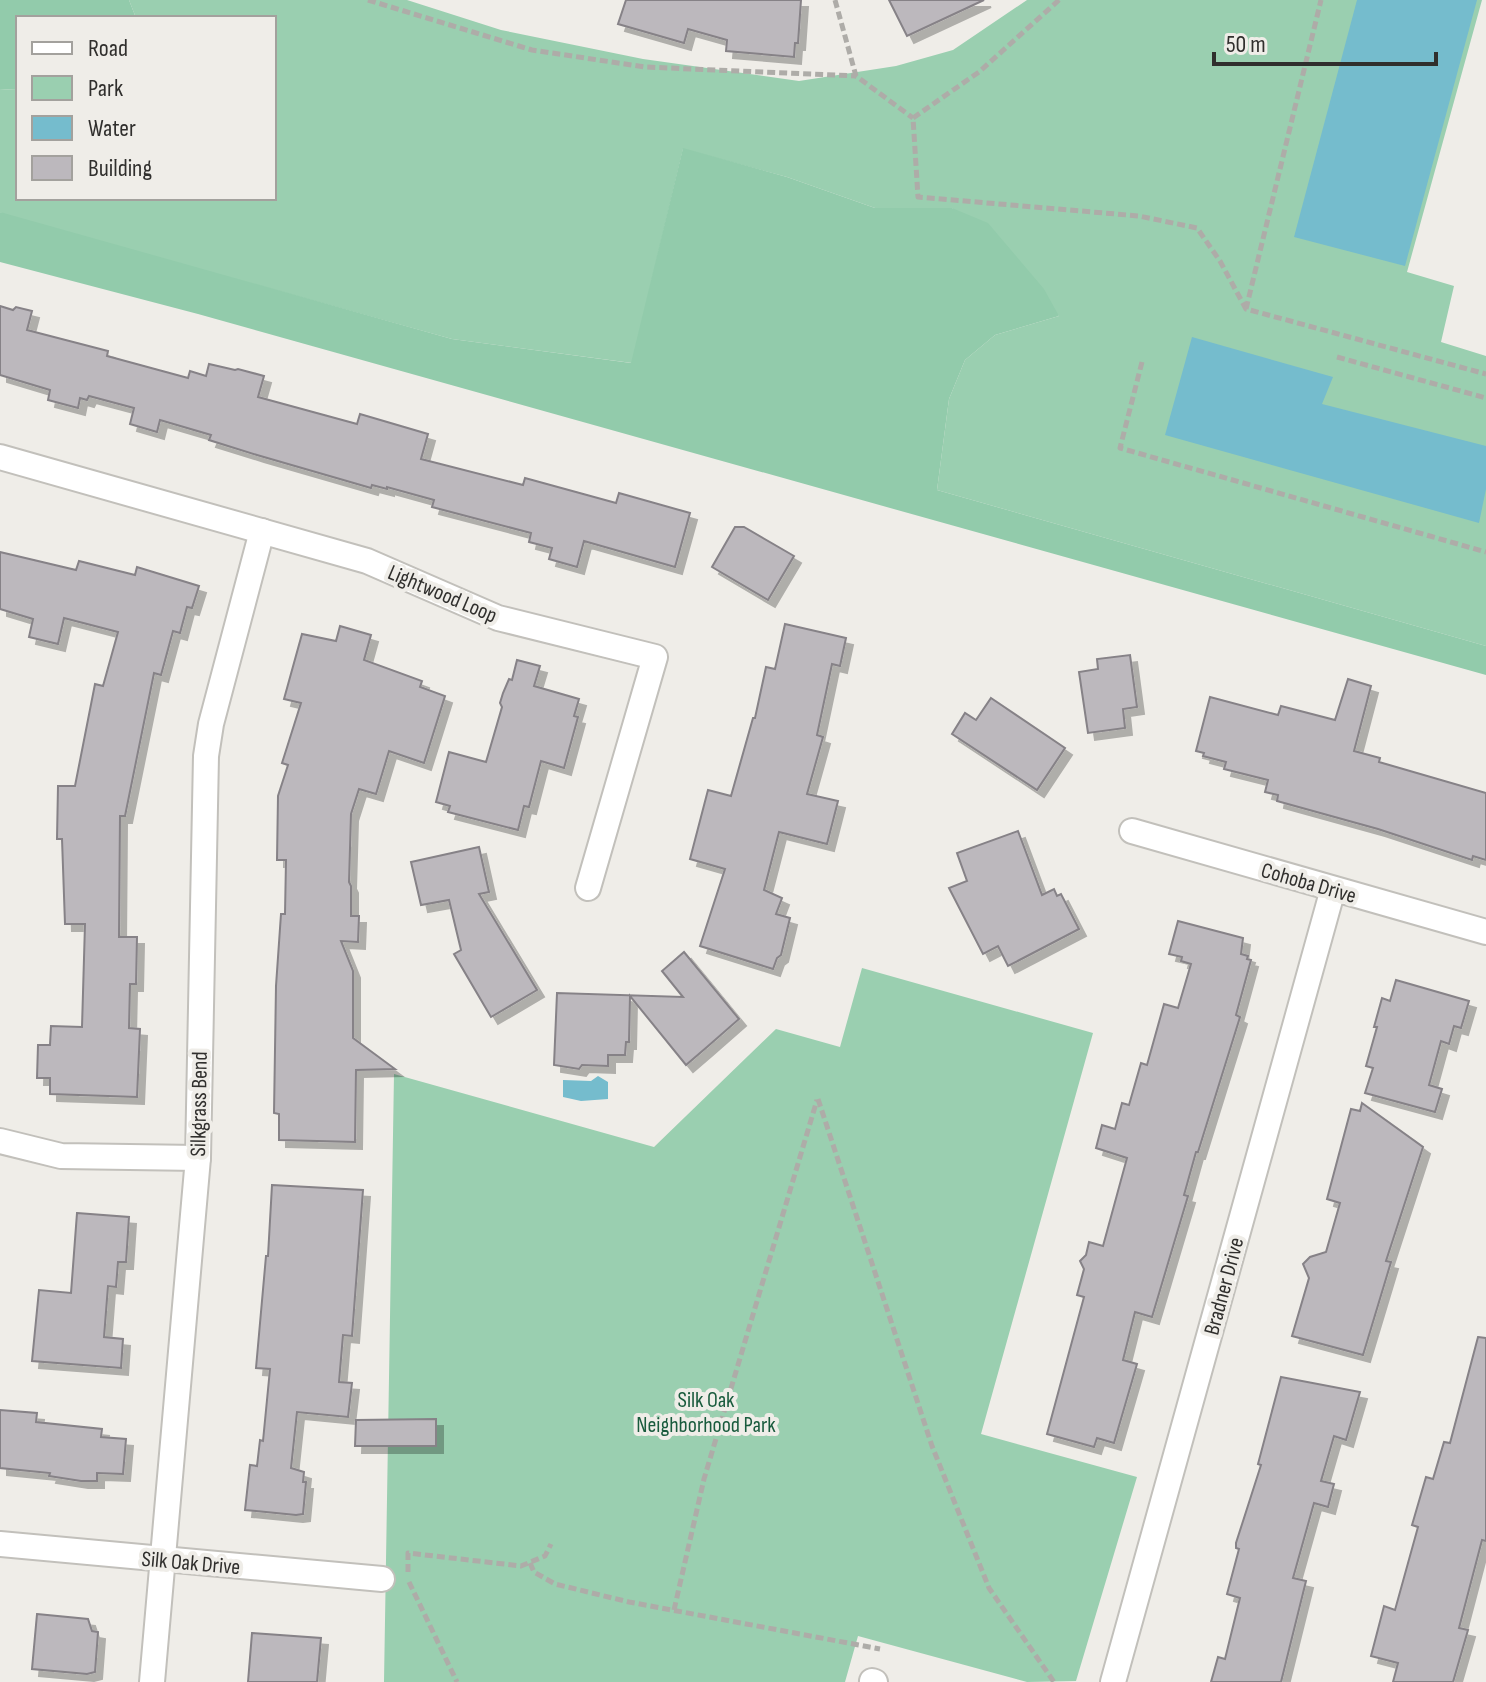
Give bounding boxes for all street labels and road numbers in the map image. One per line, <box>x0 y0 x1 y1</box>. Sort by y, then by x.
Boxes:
street label: Lightwood Loop <box>384 559 501 629</box>
street label: Cohoba Drive <box>1258 857 1359 910</box>
street label: Silkgrass Bend <box>185 1051 214 1157</box>
street label: Bradner Drive <box>1198 1235 1250 1338</box>
street label: Silk Oak Drive <box>140 1546 241 1581</box>

